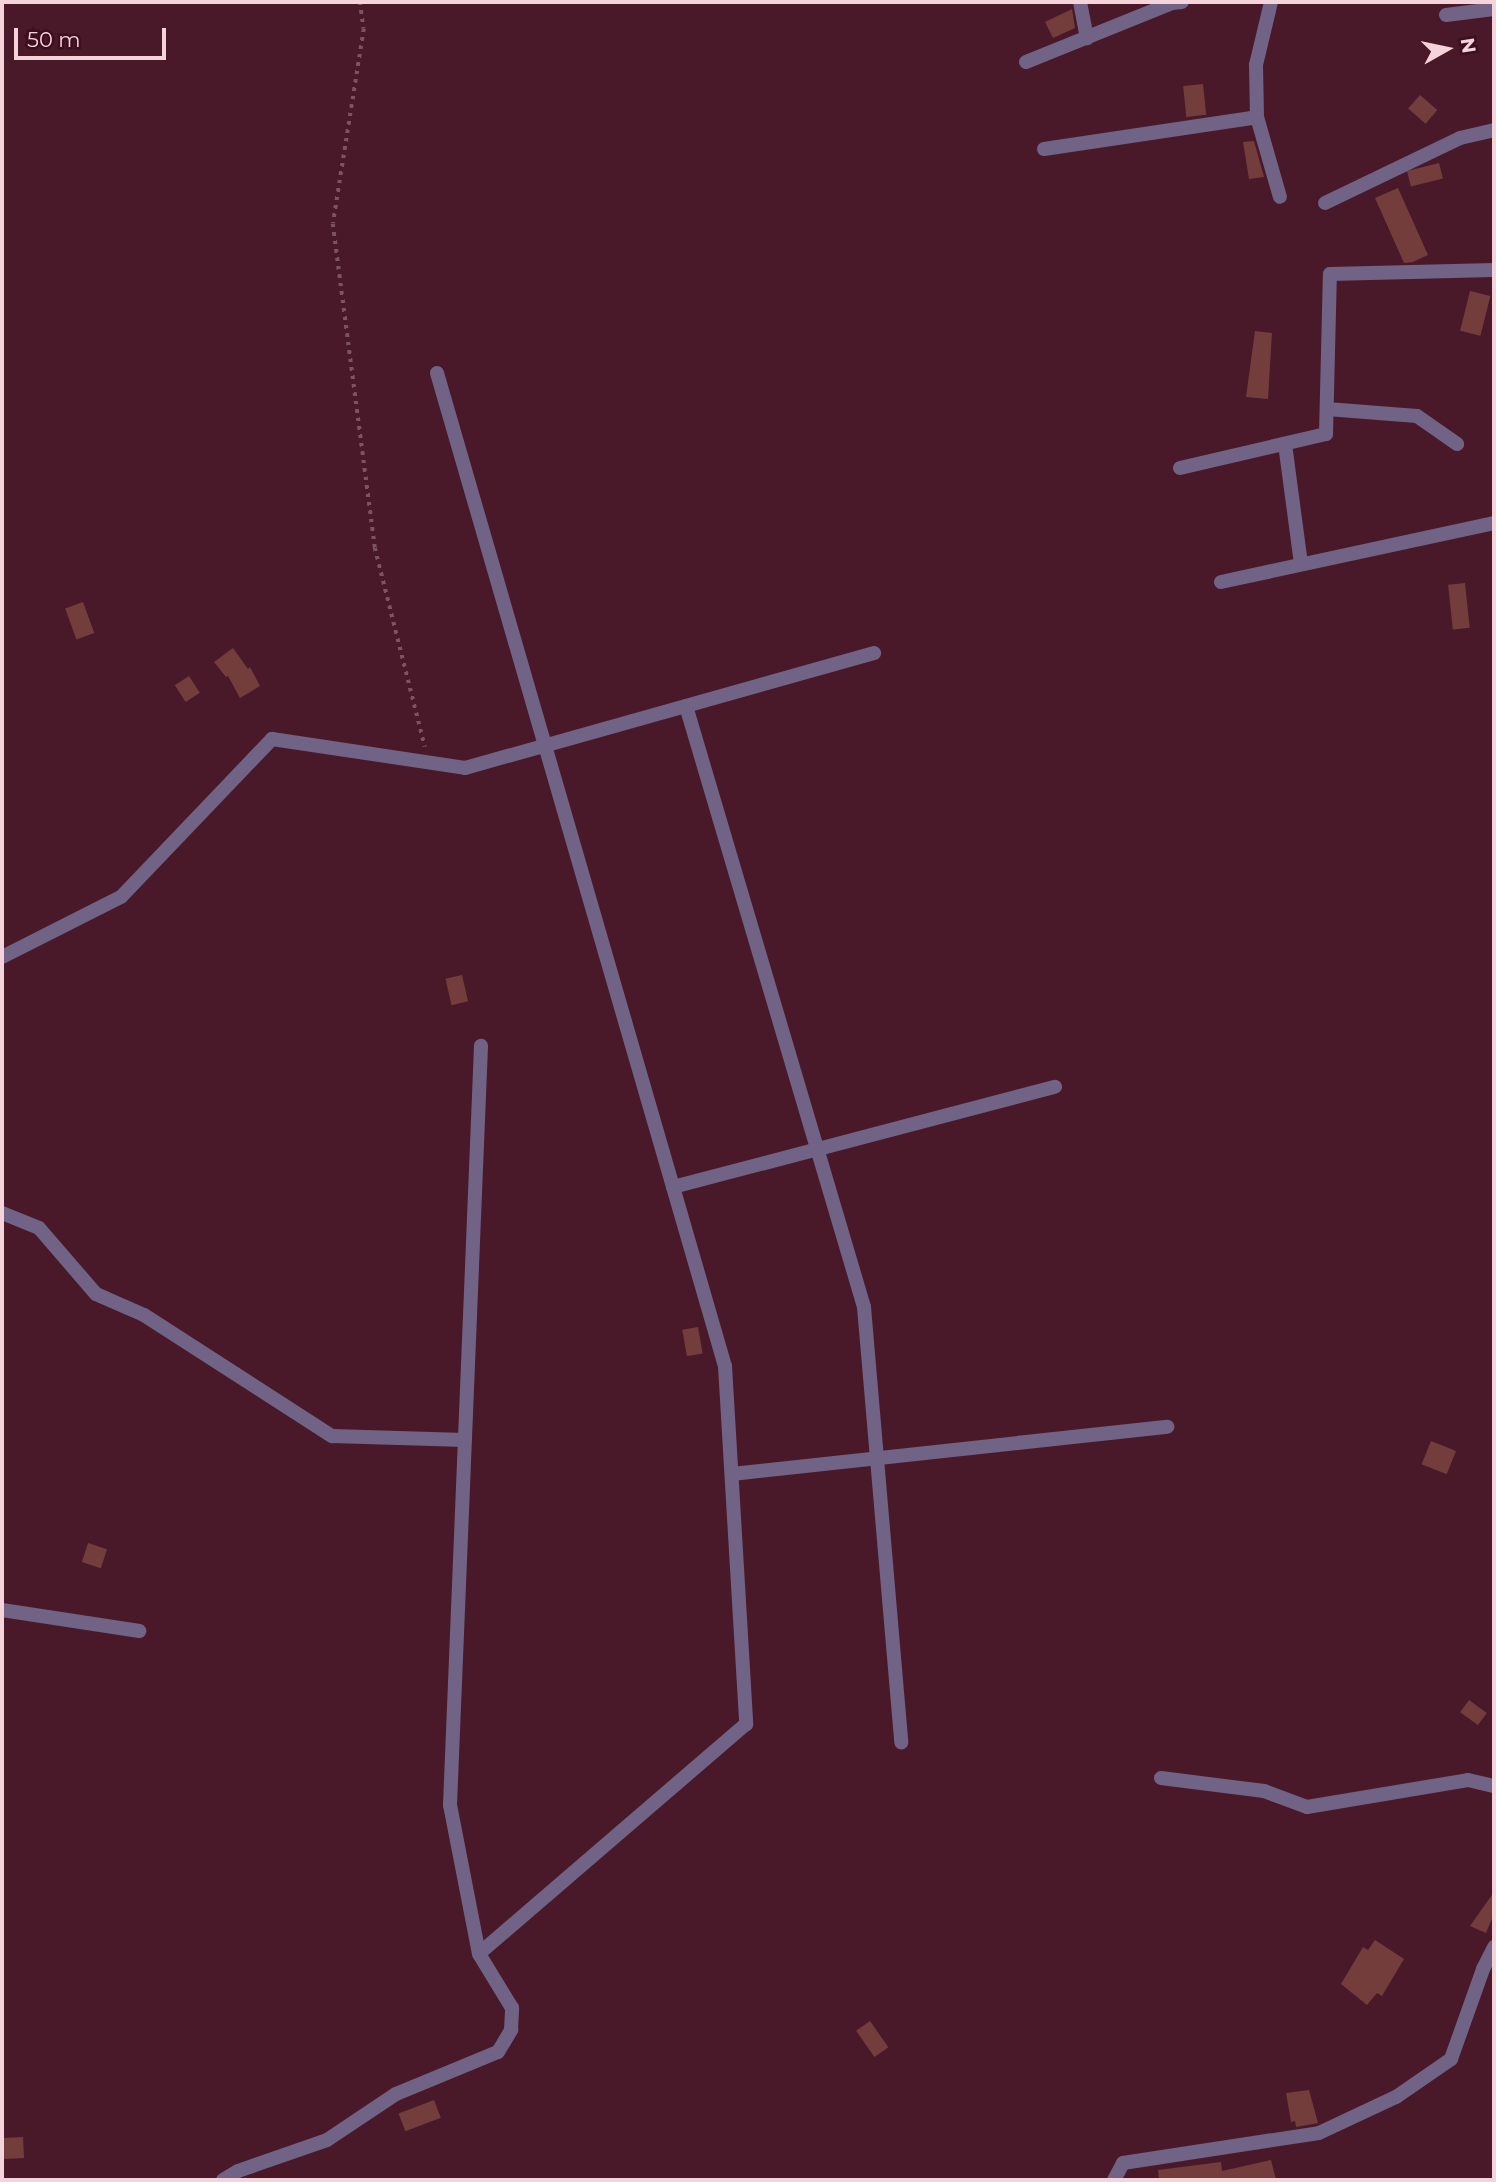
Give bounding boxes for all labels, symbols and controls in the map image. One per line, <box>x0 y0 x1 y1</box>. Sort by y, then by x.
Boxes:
scale bar <box>18 14 170 58</box>
north arrow <box>1412 14 1482 84</box>
text: 50 m <box>27 27 81 52</box>
text: N <box>1456 36 1481 55</box>

